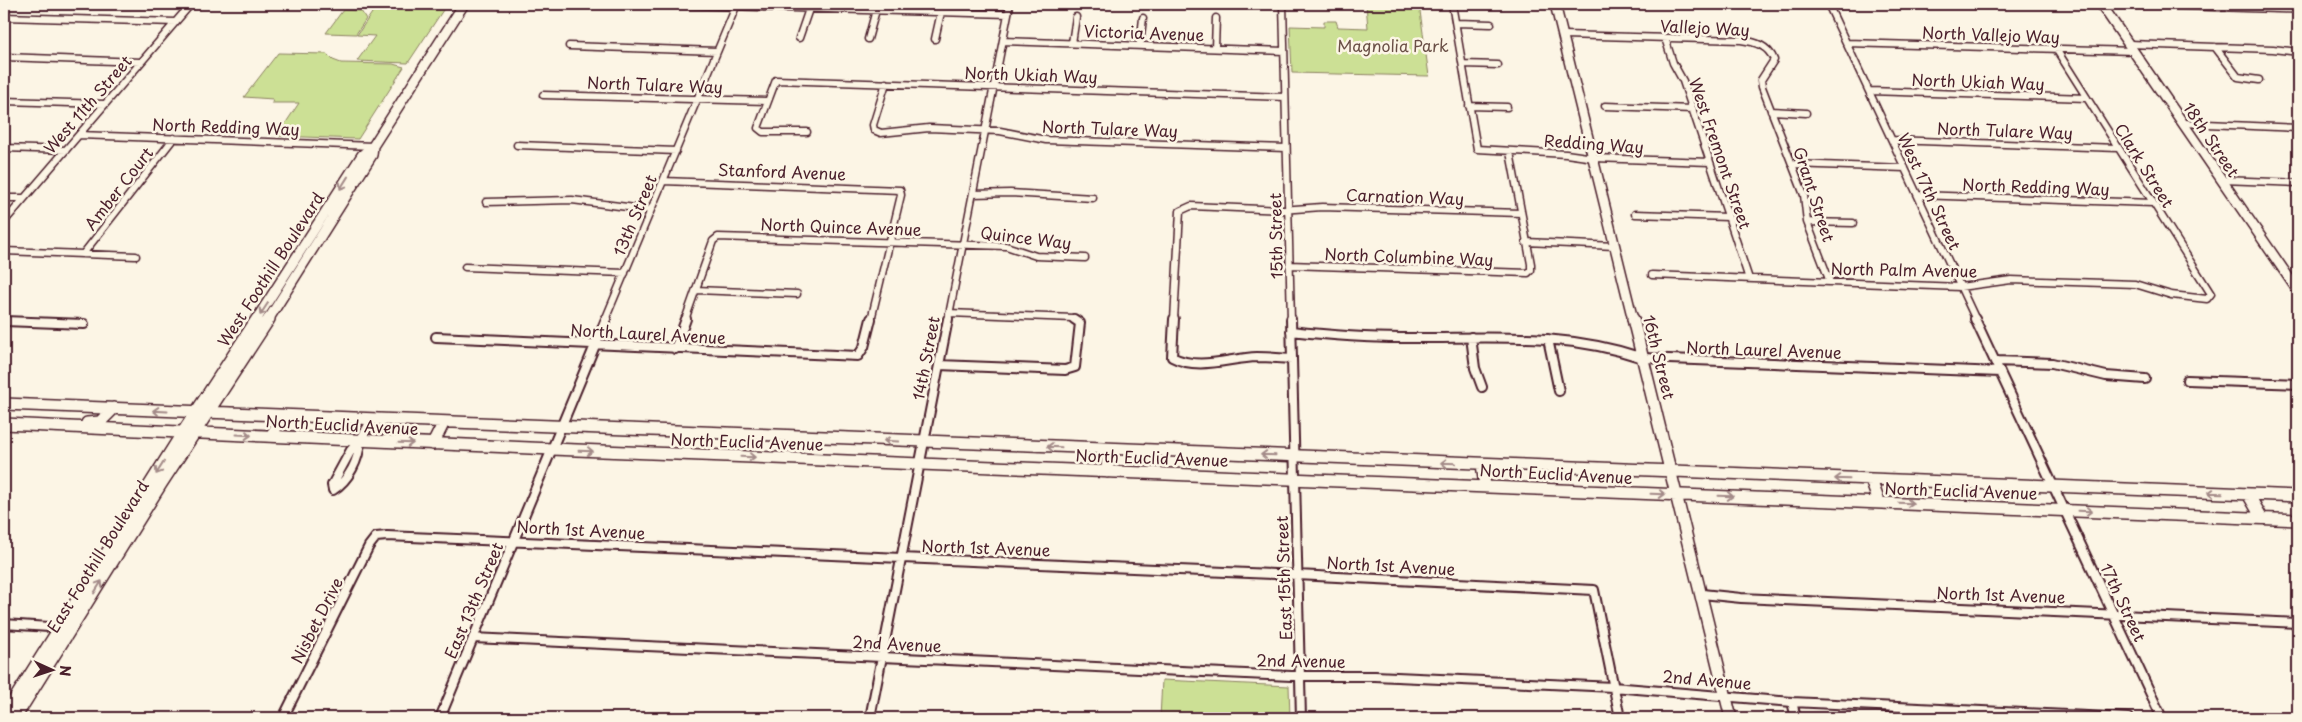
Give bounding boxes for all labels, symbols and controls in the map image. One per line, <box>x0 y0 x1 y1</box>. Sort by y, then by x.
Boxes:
street label: Vallejo Way <box>1660 13 1750 41</box>
street label: Victoria Avenue <box>1083 18 1205 46</box>
street label: North Vallejo Way <box>1922 20 2060 48</box>
park label: Magnolia Park <box>1337 33 1449 57</box>
street label: West 11th Street <box>37 49 137 159</box>
street label: North Ukiah Way <box>964 60 1098 88</box>
street label: North Ukiah Way <box>1911 67 2045 95</box>
street label: North Tulare Way <box>587 70 723 98</box>
street label: West Fremont Street <box>1684 74 1758 232</box>
street label: 18th Street <box>2178 97 2246 182</box>
street label: North Redding Way <box>152 111 300 141</box>
street label: North Tulare Way <box>1042 114 1178 142</box>
street label: North Tulare Way <box>1937 116 2073 144</box>
street label: Clark Street <box>2109 118 2181 212</box>
street label: Redding Way <box>1543 128 1645 158</box>
street label: West 17th Street <box>1892 129 1968 254</box>
street label: Amber Court <box>78 141 158 235</box>
street label: Grant Street <box>1788 143 1842 245</box>
street label: Stanford Avenue <box>718 157 847 185</box>
street label: 13th Street <box>606 170 662 259</box>
street label: North Redding Way <box>1962 171 2110 201</box>
one-way arrow <box>338 176 348 190</box>
street label: Carnation Way <box>1345 182 1465 210</box>
street label: West Foothill Boulevard <box>211 187 329 351</box>
street label: 15th Street <box>1262 192 1288 279</box>
street label: North Quince Avenue <box>760 211 922 241</box>
street label: Quince Way <box>979 220 1073 254</box>
street label: North Columbine Way <box>1324 241 1494 271</box>
street label: North Palm Avenue <box>1830 256 1978 282</box>
one-way arrow <box>259 302 269 316</box>
street label: 16th Street <box>1638 312 1682 402</box>
street label: 14th Street <box>905 313 945 402</box>
street label: North Laurel Avenue <box>570 317 727 349</box>
street label: North Laurel Avenue <box>1686 334 1842 364</box>
one-way arrow <box>152 406 168 415</box>
street label: North Euclid Avenue <box>265 408 419 440</box>
street label: North Euclid Avenue <box>670 426 824 456</box>
one-way arrow <box>235 431 251 440</box>
one-way arrow <box>883 437 899 446</box>
one-way arrow <box>398 438 414 448</box>
street label: North Euclid Avenue <box>1075 442 1229 472</box>
one-way arrow <box>1046 443 1062 452</box>
one-way arrow <box>577 446 593 455</box>
one-way arrow <box>1261 450 1277 460</box>
one-way arrow <box>740 452 756 462</box>
street label: North Euclid Avenue <box>1479 457 1633 489</box>
one-way arrow <box>1441 458 1457 467</box>
one-way arrow <box>155 460 165 474</box>
one-way arrow <box>1835 474 1851 483</box>
street label: East Foothill Boulevard <box>40 475 154 637</box>
street label: North Euclid Avenue <box>1884 475 2038 505</box>
one-way arrow <box>2207 488 2223 497</box>
one-way arrow <box>1650 489 1666 498</box>
one-way arrow <box>1718 492 1734 501</box>
one-way arrow <box>1897 499 1913 508</box>
one-way arrow <box>2077 506 2093 516</box>
street label: North 1st Avenue <box>516 514 646 544</box>
street label: East 15th Street <box>1269 515 1297 641</box>
street label: North 1st Avenue <box>921 533 1051 561</box>
street label: East 13th Street <box>438 538 509 662</box>
street label: North 1st Avenue <box>1326 550 1456 580</box>
street label: 17th Street <box>2095 559 2153 646</box>
street label: Nisbet Drive <box>284 573 348 667</box>
street label: North 1st Avenue <box>1936 580 2066 608</box>
one-way arrow <box>93 581 103 595</box>
street label: 2nd Avenue <box>852 629 943 657</box>
north arrow <box>28 644 78 694</box>
street label: 2nd Avenue <box>1256 647 1346 673</box>
street label: 2nd Avenue <box>1661 663 1753 695</box>
text: N <box>55 665 76 677</box>

